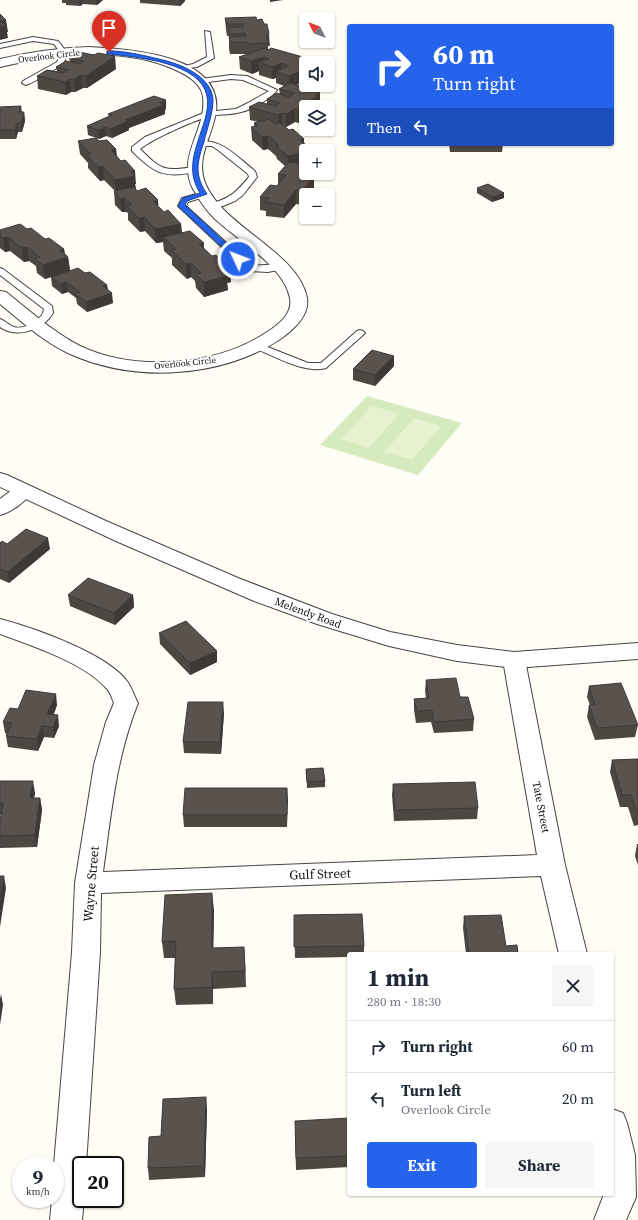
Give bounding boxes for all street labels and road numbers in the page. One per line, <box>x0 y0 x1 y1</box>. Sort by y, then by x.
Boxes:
street label: Overlook Circle <box>17 46 81 66</box>
street label: Overlook Circle <box>153 354 217 372</box>
street label: Melendy Road <box>273 594 344 632</box>
street label: Tate Street <box>529 780 553 834</box>
street label: Wayne Street <box>79 845 103 923</box>
street label: Gulf Street <box>289 864 352 884</box>

